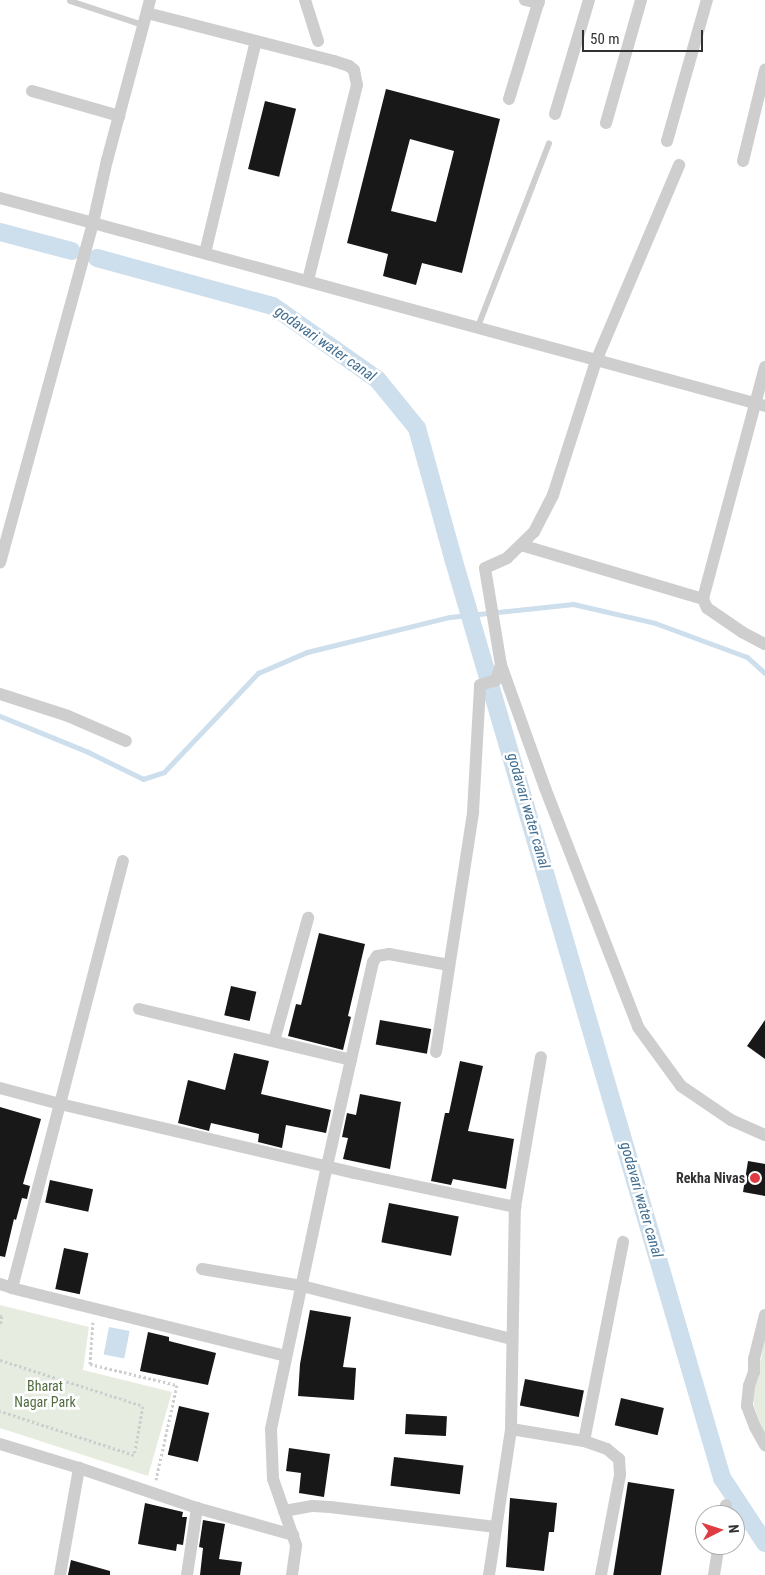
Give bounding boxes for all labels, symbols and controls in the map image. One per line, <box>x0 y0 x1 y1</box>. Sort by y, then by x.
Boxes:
scale bar <box>585 20 706 52</box>
text: 50 m <box>590 30 620 48</box>
water label: godavari water canal <box>271 302 379 386</box>
water label: godavari water canal <box>503 751 553 871</box>
water label: godavari water canal <box>616 1140 666 1260</box>
place label: Rekha Nivas <box>676 1170 745 1186</box>
marker: Rekha Nivas <box>749 1172 761 1184</box>
park label: Bharat Nagar Park <box>14 1378 76 1410</box>
north arrow <box>695 1505 745 1555</box>
text: N <box>726 1524 742 1534</box>

